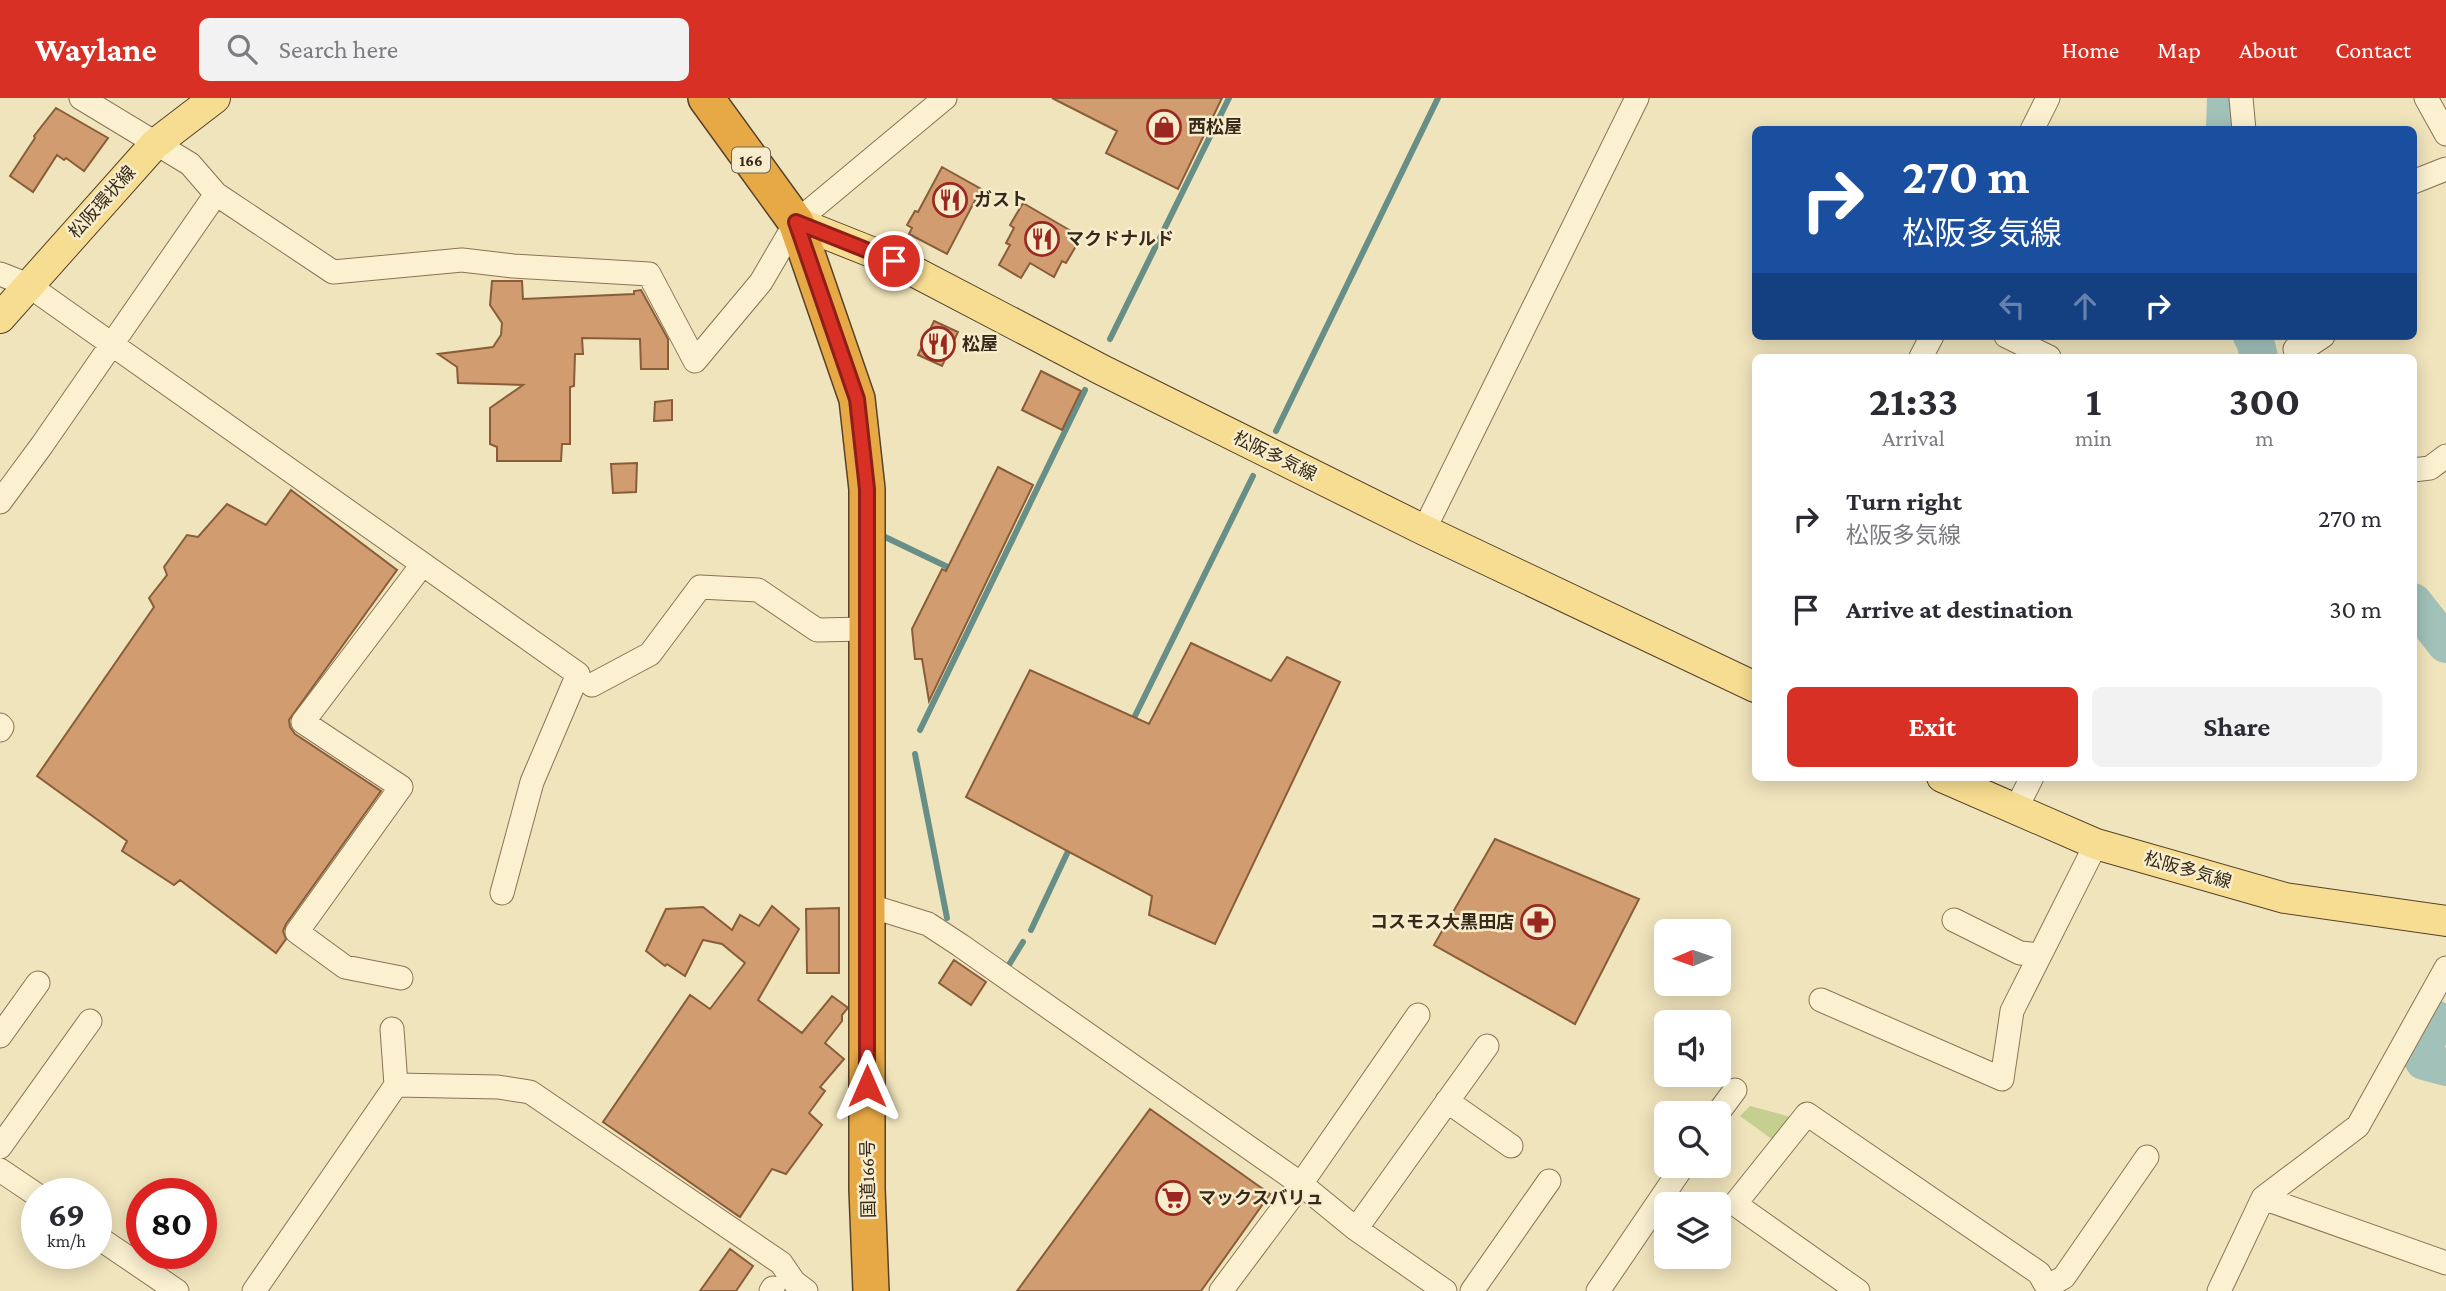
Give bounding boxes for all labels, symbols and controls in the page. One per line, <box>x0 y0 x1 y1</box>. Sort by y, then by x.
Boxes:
search box <box>199 18 689 81</box>
icon: search <box>223 30 261 68</box>
text: Waylane <box>35 31 157 68</box>
text: Search here <box>279 35 398 64</box>
text: Home <box>2062 36 2119 63</box>
text: Map <box>2157 36 2201 63</box>
text: About <box>2239 36 2297 63</box>
text: Contact <box>2335 36 2411 63</box>
shop icon: 西松屋 <box>1145 108 1183 146</box>
place label: 西松屋 <box>1188 117 1242 137</box>
road number: 166 <box>732 148 770 172</box>
text: 270 m <box>1902 149 2030 204</box>
icon: right <box>1787 154 1878 245</box>
street label: 松阪環状線 <box>64 162 140 242</box>
restaurant icon: ガスト <box>931 181 969 219</box>
place label: ガスト <box>974 190 1028 210</box>
text: 松阪多気線 <box>1902 215 2062 251</box>
restaurant icon: マクドナルド <box>1023 220 1061 258</box>
place label: マクドナルド <box>1066 229 1174 249</box>
pin <box>864 231 924 291</box>
icon: arrive <box>875 242 913 280</box>
icon: left <box>1993 287 2031 325</box>
icon: ahead <box>2066 287 2104 325</box>
icon: right <box>2139 287 2177 325</box>
restaurant icon: 松屋 <box>919 325 957 363</box>
place label: 松屋 <box>962 334 998 354</box>
text: 21:33 <box>1869 377 1958 424</box>
text: 1 <box>2086 377 2101 424</box>
text: 300 <box>2229 377 2300 424</box>
text: Arrival <box>1882 425 1945 451</box>
text: min <box>2075 425 2112 451</box>
text: m <box>2255 425 2274 451</box>
street label: 松阪多気線 <box>1230 427 1320 485</box>
text: Turn right <box>1846 487 1962 516</box>
icon: right <box>1787 500 1825 538</box>
text: 270 m <box>2318 504 2382 533</box>
text: 松阪多気線 <box>1846 522 1961 548</box>
icon: arrive <box>1787 591 1825 629</box>
text: Arrive at destination <box>1846 595 2073 624</box>
text: 30 m <box>2329 595 2382 624</box>
button: Exit <box>1787 687 2078 767</box>
button: Share <box>2092 687 2382 767</box>
street label: 松阪多気線 <box>2142 848 2234 892</box>
pharmacy icon: コスモス大黒田店 <box>1519 903 1557 941</box>
place label: コスモス大黒田店 <box>1370 912 1514 932</box>
north arrow <box>1654 919 1731 996</box>
map controls <box>1654 919 1731 1269</box>
button: sound <box>1654 1010 1731 1087</box>
position arrow <box>830 1049 904 1123</box>
button: search <box>1654 1101 1731 1178</box>
street label: 国道166号 <box>857 1140 879 1218</box>
speed limit sign: 80 <box>126 1178 217 1269</box>
supermarket icon: マックスバリュ <box>1154 1179 1192 1217</box>
place label: マックスバリュ <box>1198 1188 1323 1208</box>
button: layers <box>1654 1192 1731 1269</box>
text: 69 <box>48 1195 85 1234</box>
text: km/h <box>47 1231 86 1251</box>

